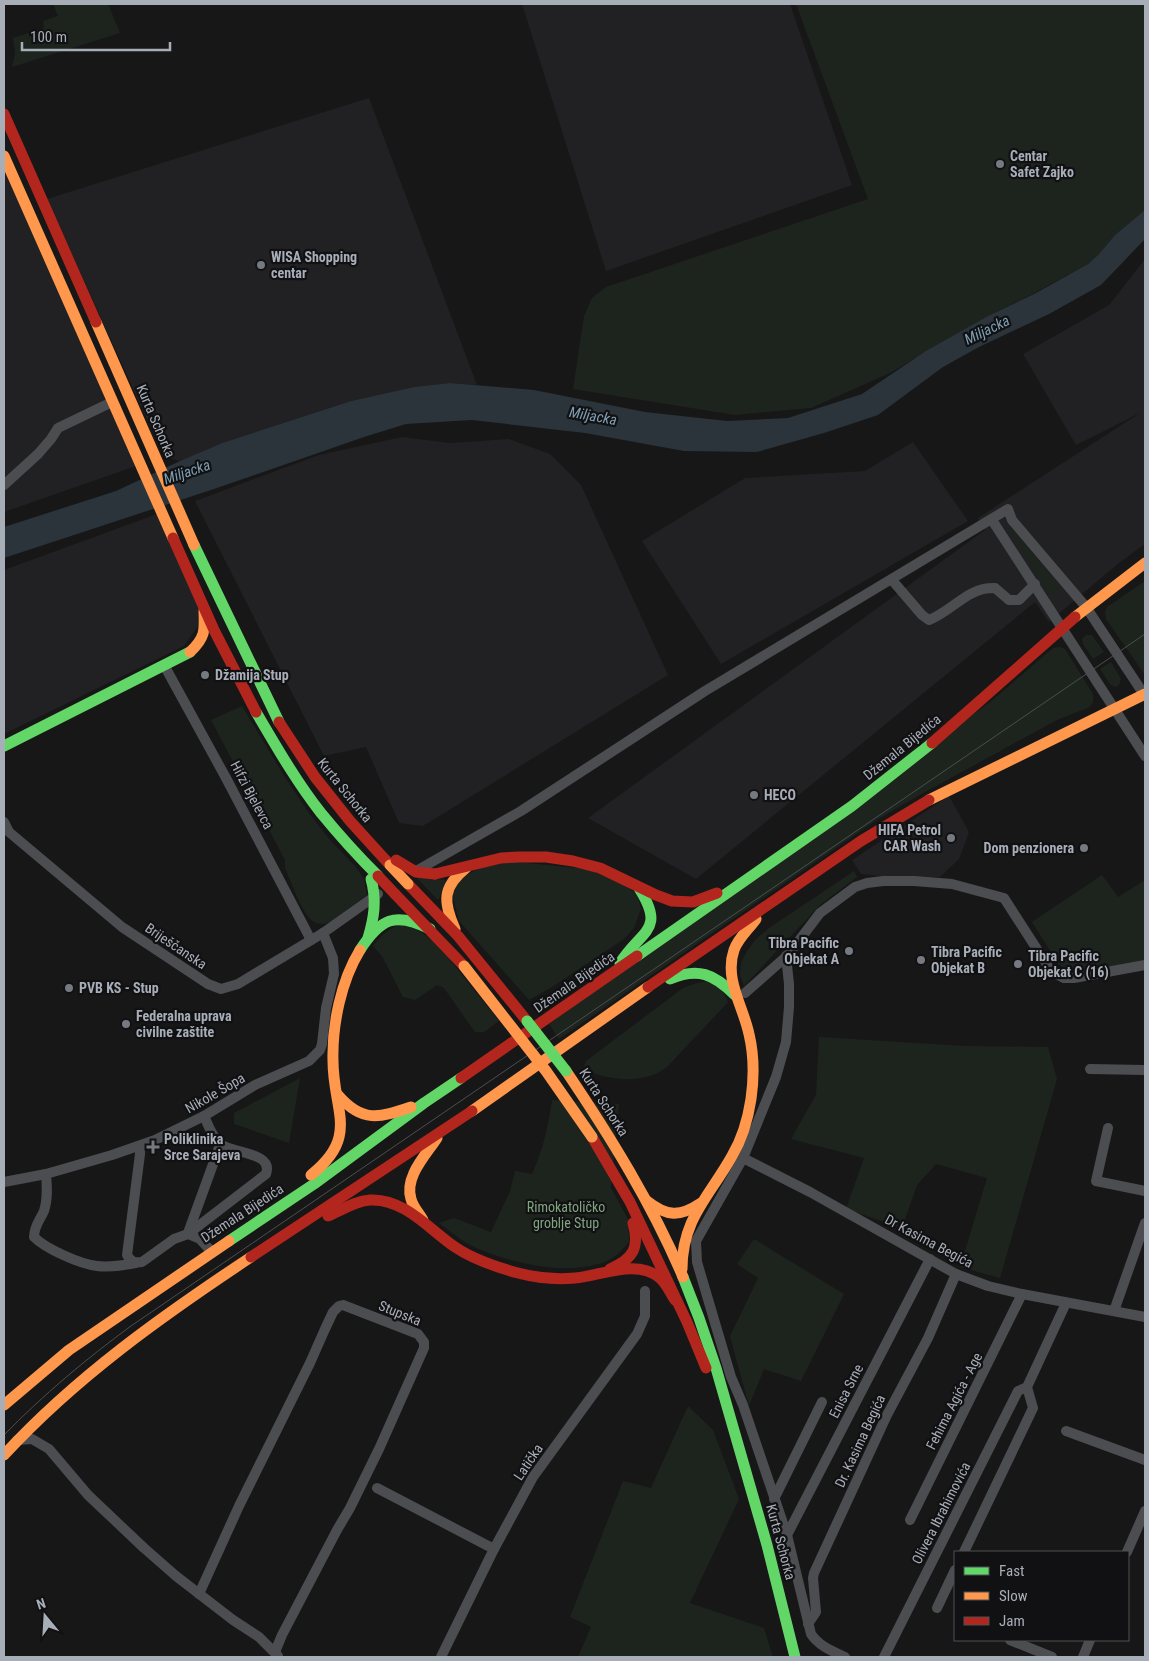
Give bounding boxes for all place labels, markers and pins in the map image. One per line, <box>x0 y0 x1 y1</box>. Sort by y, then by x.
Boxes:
place label: Centar Safet Zajko <box>1010 148 1074 180</box>
marker: Centar Safet Zajko <box>994 158 1006 170</box>
place label: WISA Shopping centar <box>271 249 357 281</box>
marker: WISA Shopping centar <box>255 259 267 271</box>
place label: Džamija Stup <box>215 667 289 683</box>
marker: Džamija Stup <box>199 669 211 681</box>
place label: HECO <box>764 787 796 803</box>
marker: HECO <box>748 789 760 801</box>
place label: HIFA Petrol CAR Wash <box>878 822 941 854</box>
marker: HIFA Petrol CAR Wash <box>945 832 957 844</box>
place label: Dom penzionera <box>984 840 1074 856</box>
marker: Dom penzionera <box>1078 842 1090 854</box>
place label: Tibra Pacific Objekat A <box>768 935 840 967</box>
place label: Tibra Pacific Objekat B <box>931 944 1002 976</box>
marker: Tibra Pacific Objekat A <box>843 945 855 957</box>
place label: Tibra Pacific Objekat C (16) <box>1028 948 1109 981</box>
marker: Tibra Pacific Objekat B <box>915 954 927 966</box>
marker: Tibra Pacific Objekat C (16) <box>1012 958 1024 970</box>
place label: PVB KS - Stup <box>79 980 159 996</box>
marker: PVB KS - Stup <box>63 982 75 994</box>
place label: Federalna uprava civilne zaštite <box>136 1008 232 1040</box>
marker: Federalna uprava civilne zaštite <box>120 1018 132 1030</box>
place label: Poliklinika Srce Sarajeva <box>164 1131 241 1163</box>
marker: Poliklinika Srce Sarajeva <box>146 1140 160 1154</box>

